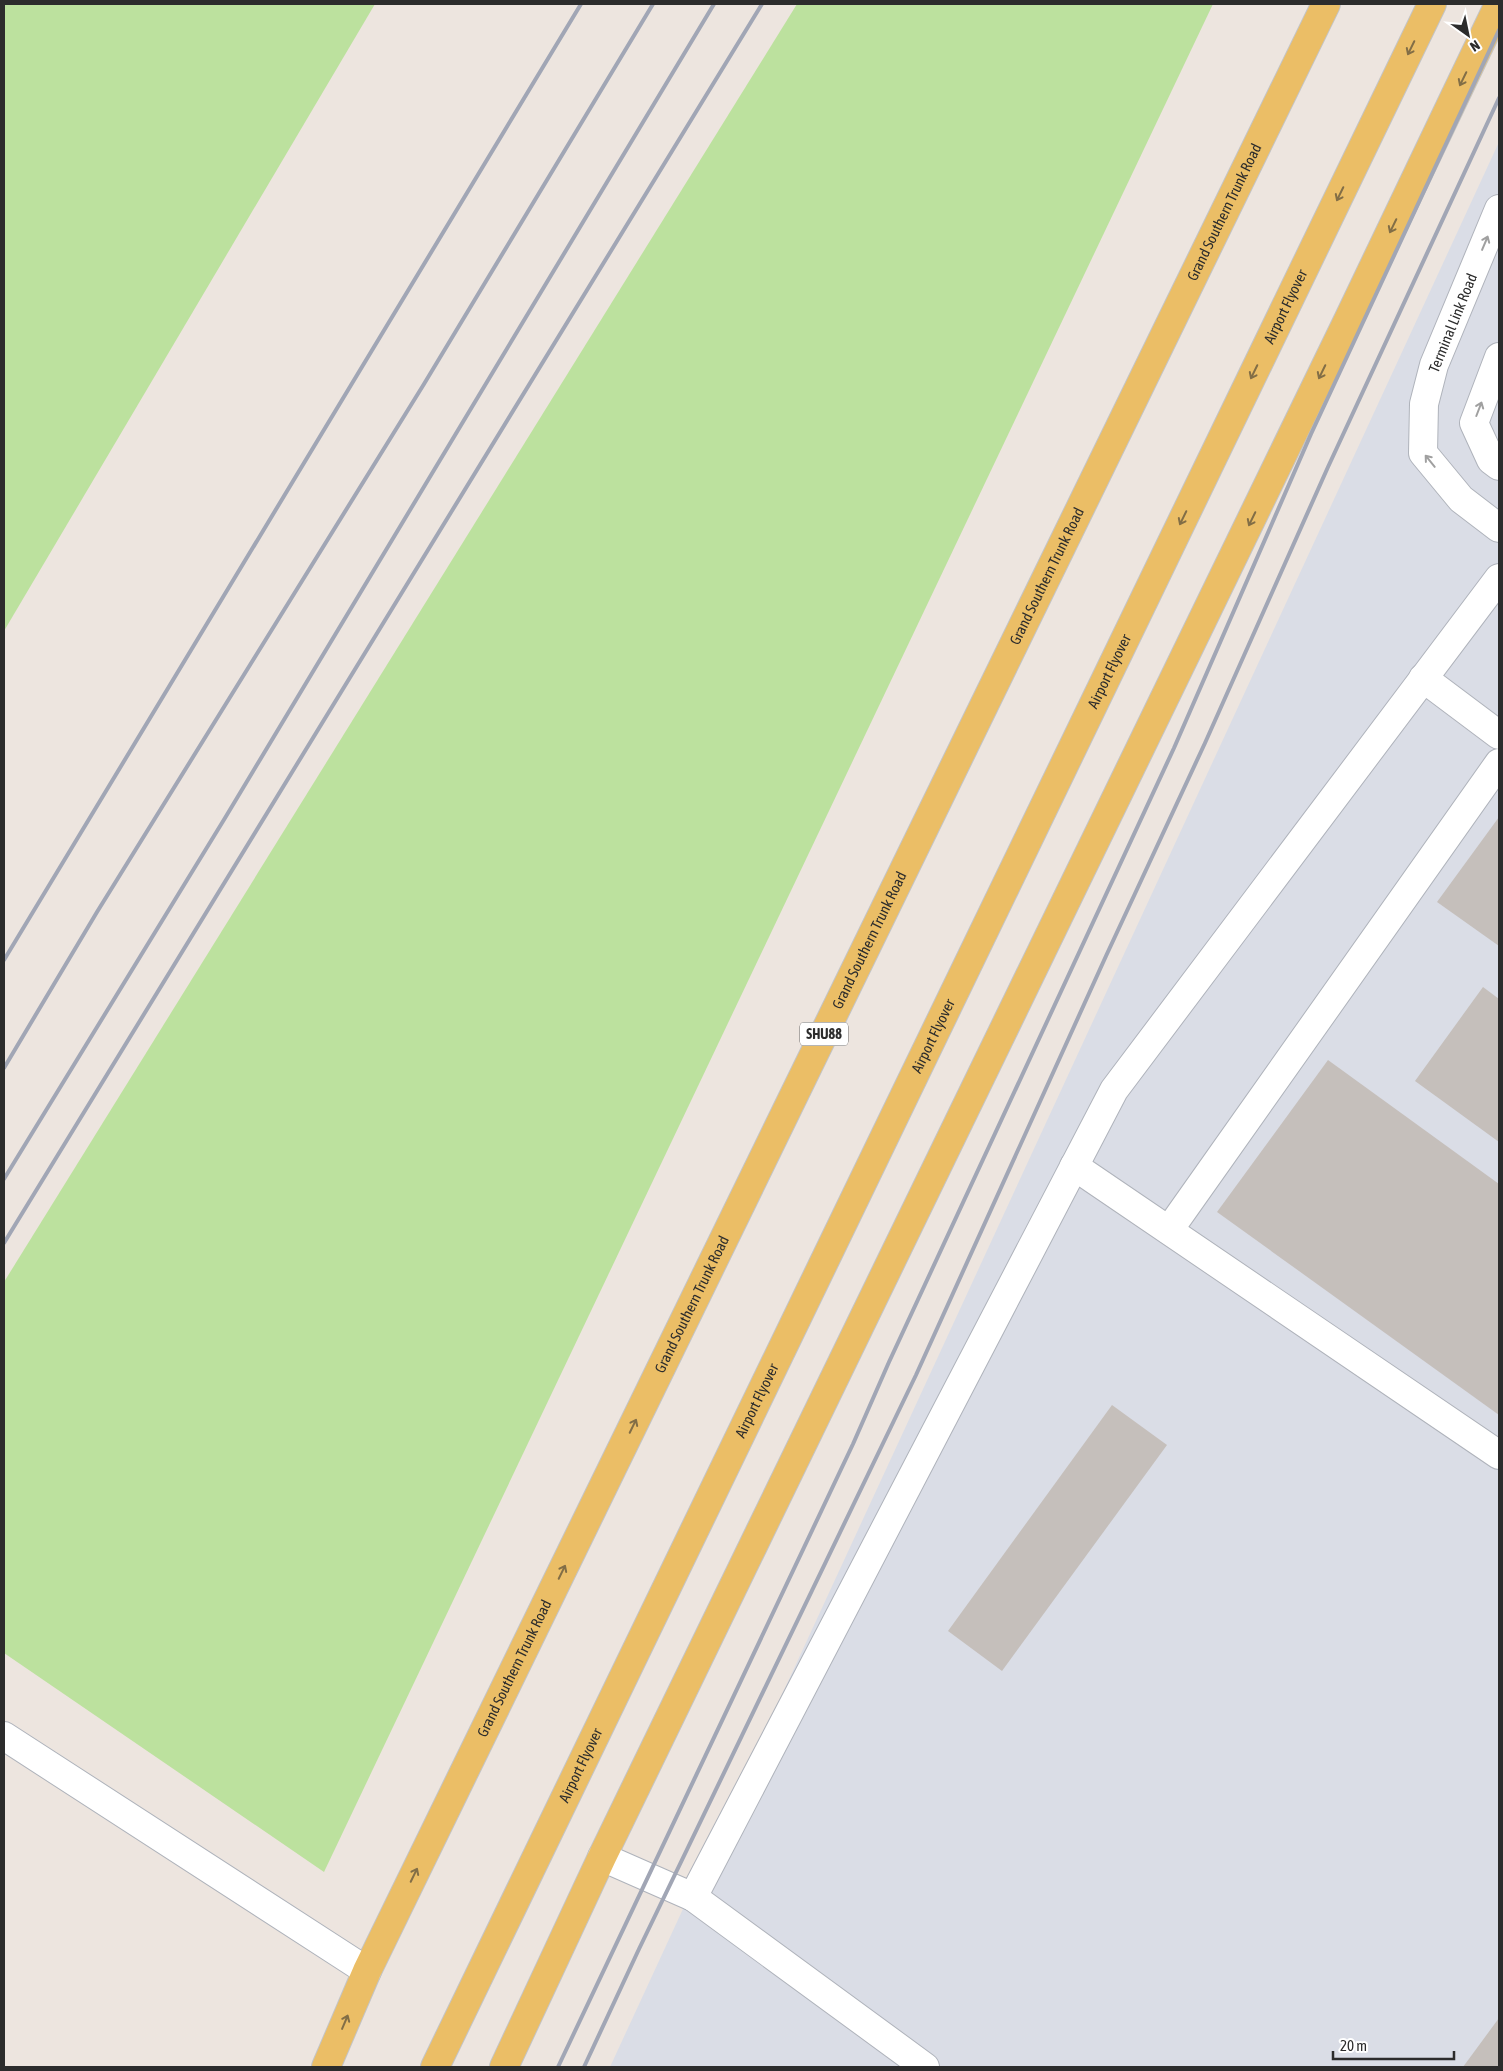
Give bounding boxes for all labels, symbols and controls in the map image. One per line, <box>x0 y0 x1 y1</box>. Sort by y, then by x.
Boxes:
north arrow <box>1443 10 1493 60</box>
text: N <box>1467 37 1483 55</box>
one-way arrow <box>1405 40 1415 55</box>
one-way arrow <box>1458 71 1467 86</box>
street label: Grand Southern Trunk Road <box>1183 141 1265 283</box>
one-way arrow <box>1335 186 1344 201</box>
one-way arrow <box>1388 218 1397 233</box>
one-way arrow <box>1481 236 1491 251</box>
street label: Airport Flyover <box>1260 266 1311 346</box>
street label: Terminal Link Road <box>1425 271 1480 375</box>
one-way arrow <box>1249 364 1258 379</box>
one-way arrow <box>1317 365 1327 380</box>
one-way arrow <box>1475 401 1484 417</box>
one-way arrow <box>1425 455 1436 468</box>
street label: Grand Southern Trunk Road <box>1006 505 1087 647</box>
one-way arrow <box>1178 510 1187 525</box>
one-way arrow <box>1246 511 1256 526</box>
street label: Airport Flyover <box>1084 631 1134 711</box>
street label: Grand Southern Trunk Road <box>828 869 910 1011</box>
street label: Airport Flyover <box>908 996 958 1076</box>
road number: SHU88 <box>800 1022 848 1046</box>
street label: Grand Southern Trunk Road <box>651 1233 732 1375</box>
street label: Airport Flyover <box>731 1360 782 1440</box>
one-way arrow <box>629 1419 638 1434</box>
one-way arrow <box>558 1565 567 1580</box>
street label: Grand Southern Trunk Road <box>473 1597 555 1740</box>
street label: Airport Flyover <box>555 1725 606 1805</box>
one-way arrow <box>410 1868 419 1883</box>
one-way arrow <box>341 2015 351 2030</box>
scale bar <box>1333 2028 1454 2060</box>
text: 20 m <box>1340 2037 1367 2054</box>

